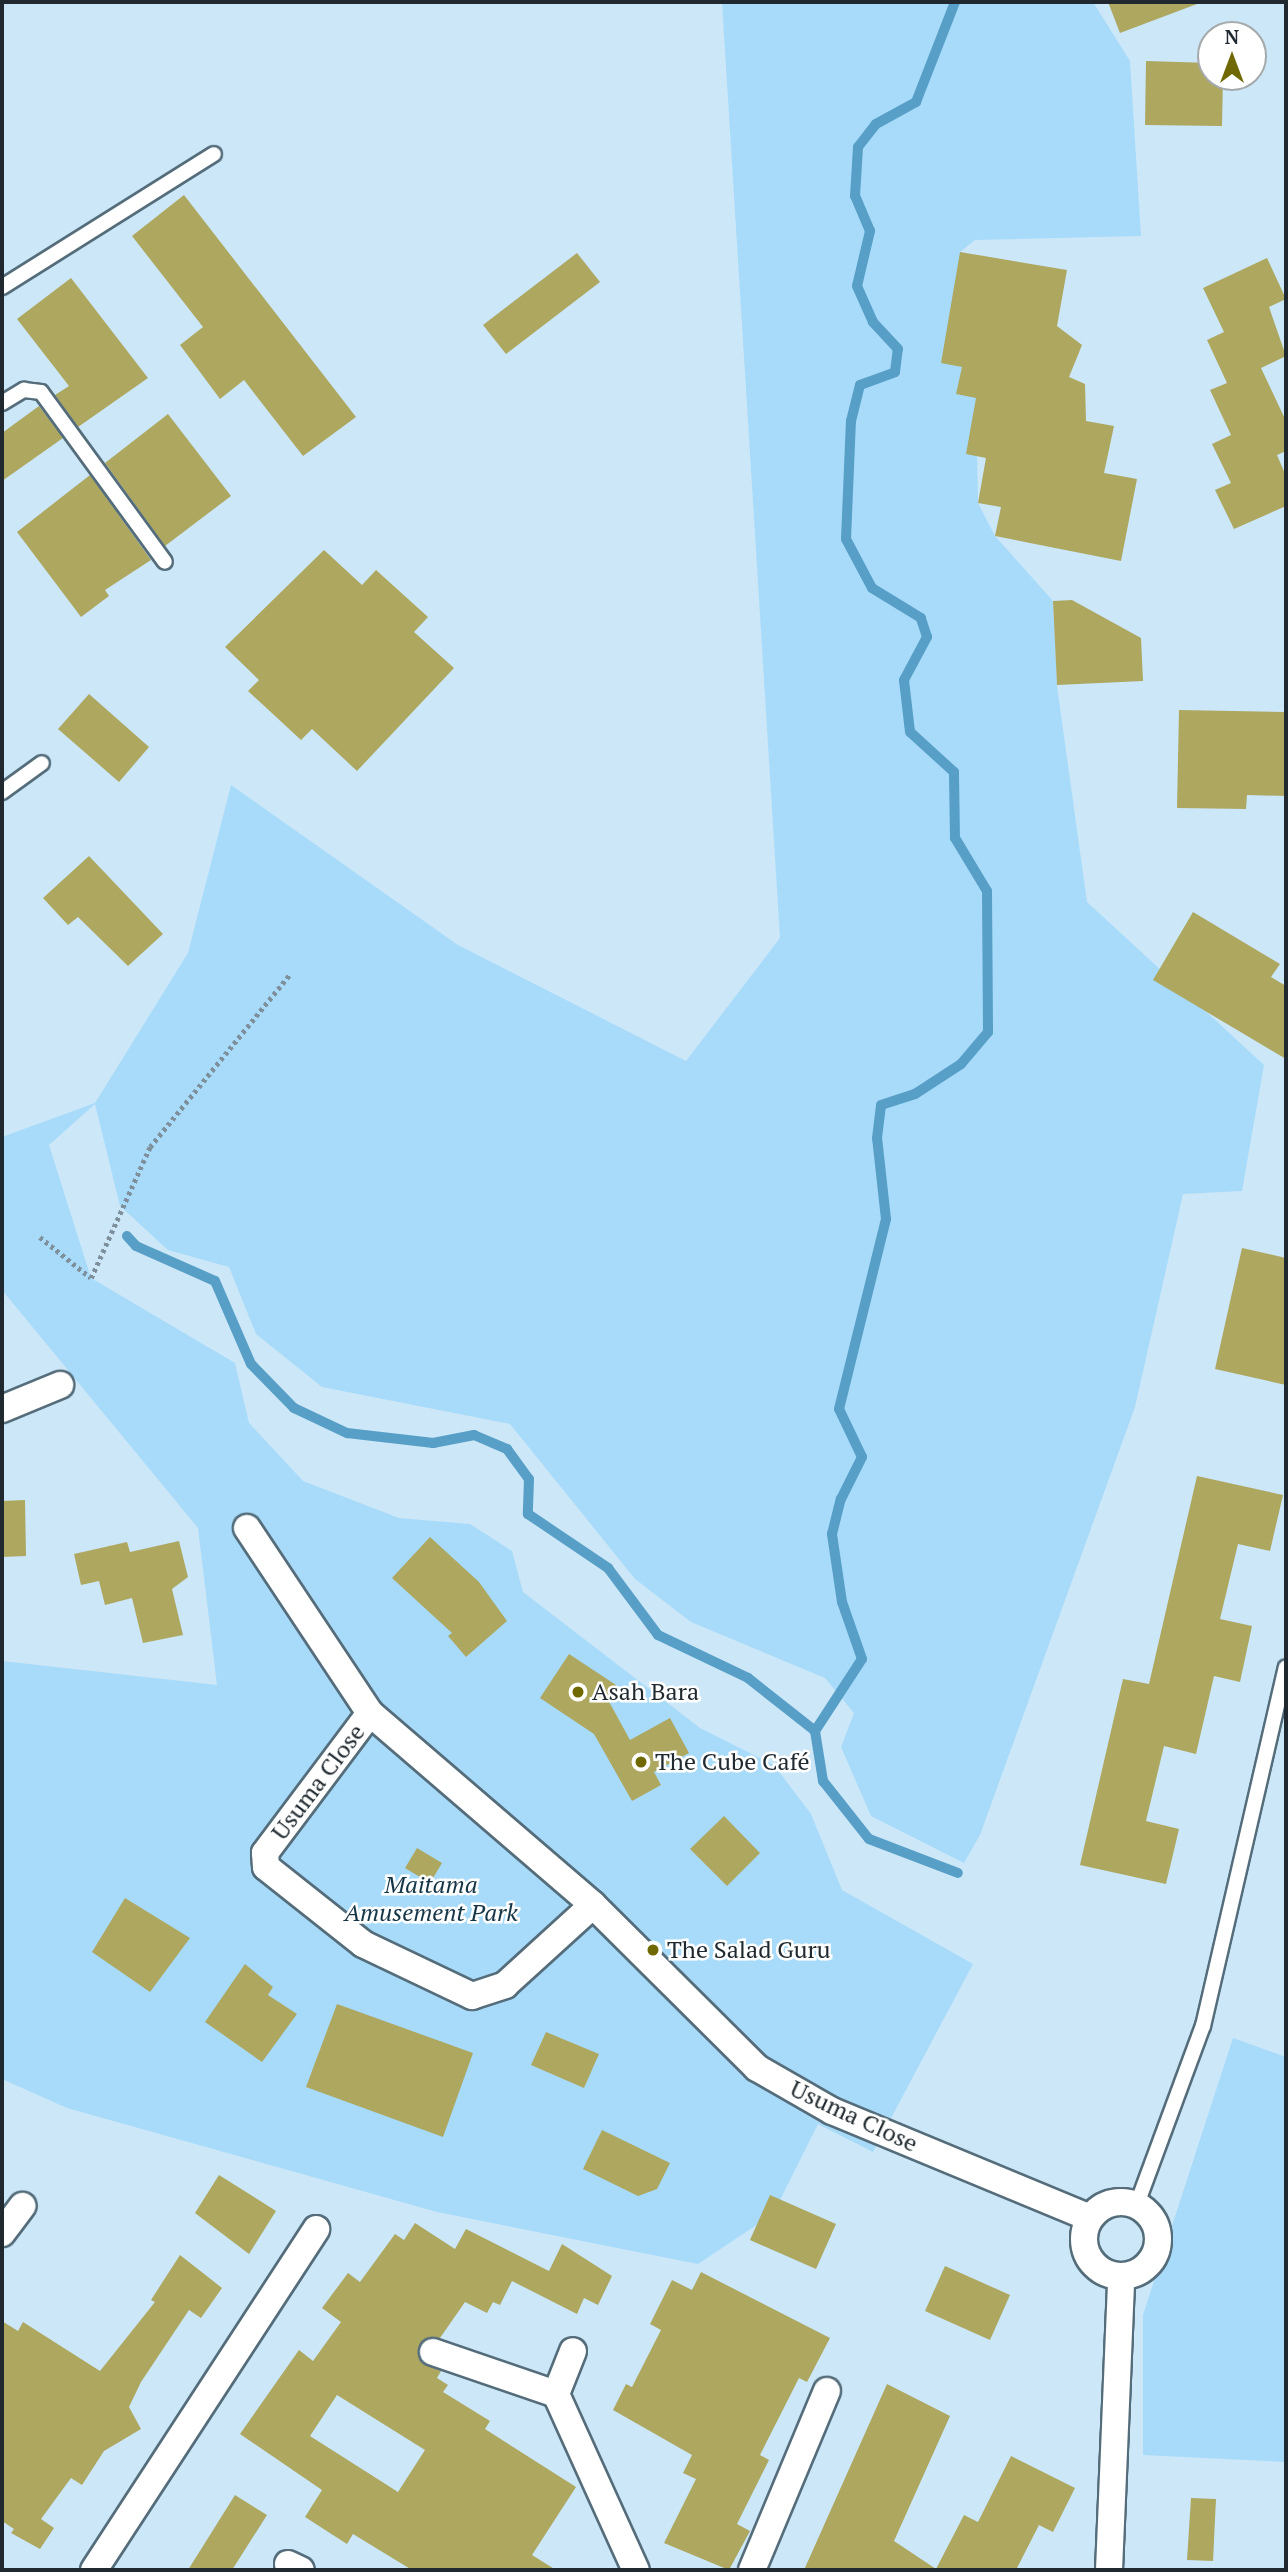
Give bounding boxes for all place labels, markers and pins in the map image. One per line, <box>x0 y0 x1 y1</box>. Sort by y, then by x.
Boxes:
place label: Asah Bara <box>592 1678 699 1706</box>
marker: Asah Bara <box>570 1684 586 1700</box>
place label: The Cube Café <box>655 1748 809 1776</box>
marker: The Cube Café <box>633 1754 649 1770</box>
place label: The Salad Guru <box>667 1936 831 1964</box>
marker: The Salad Guru <box>645 1942 661 1958</box>

